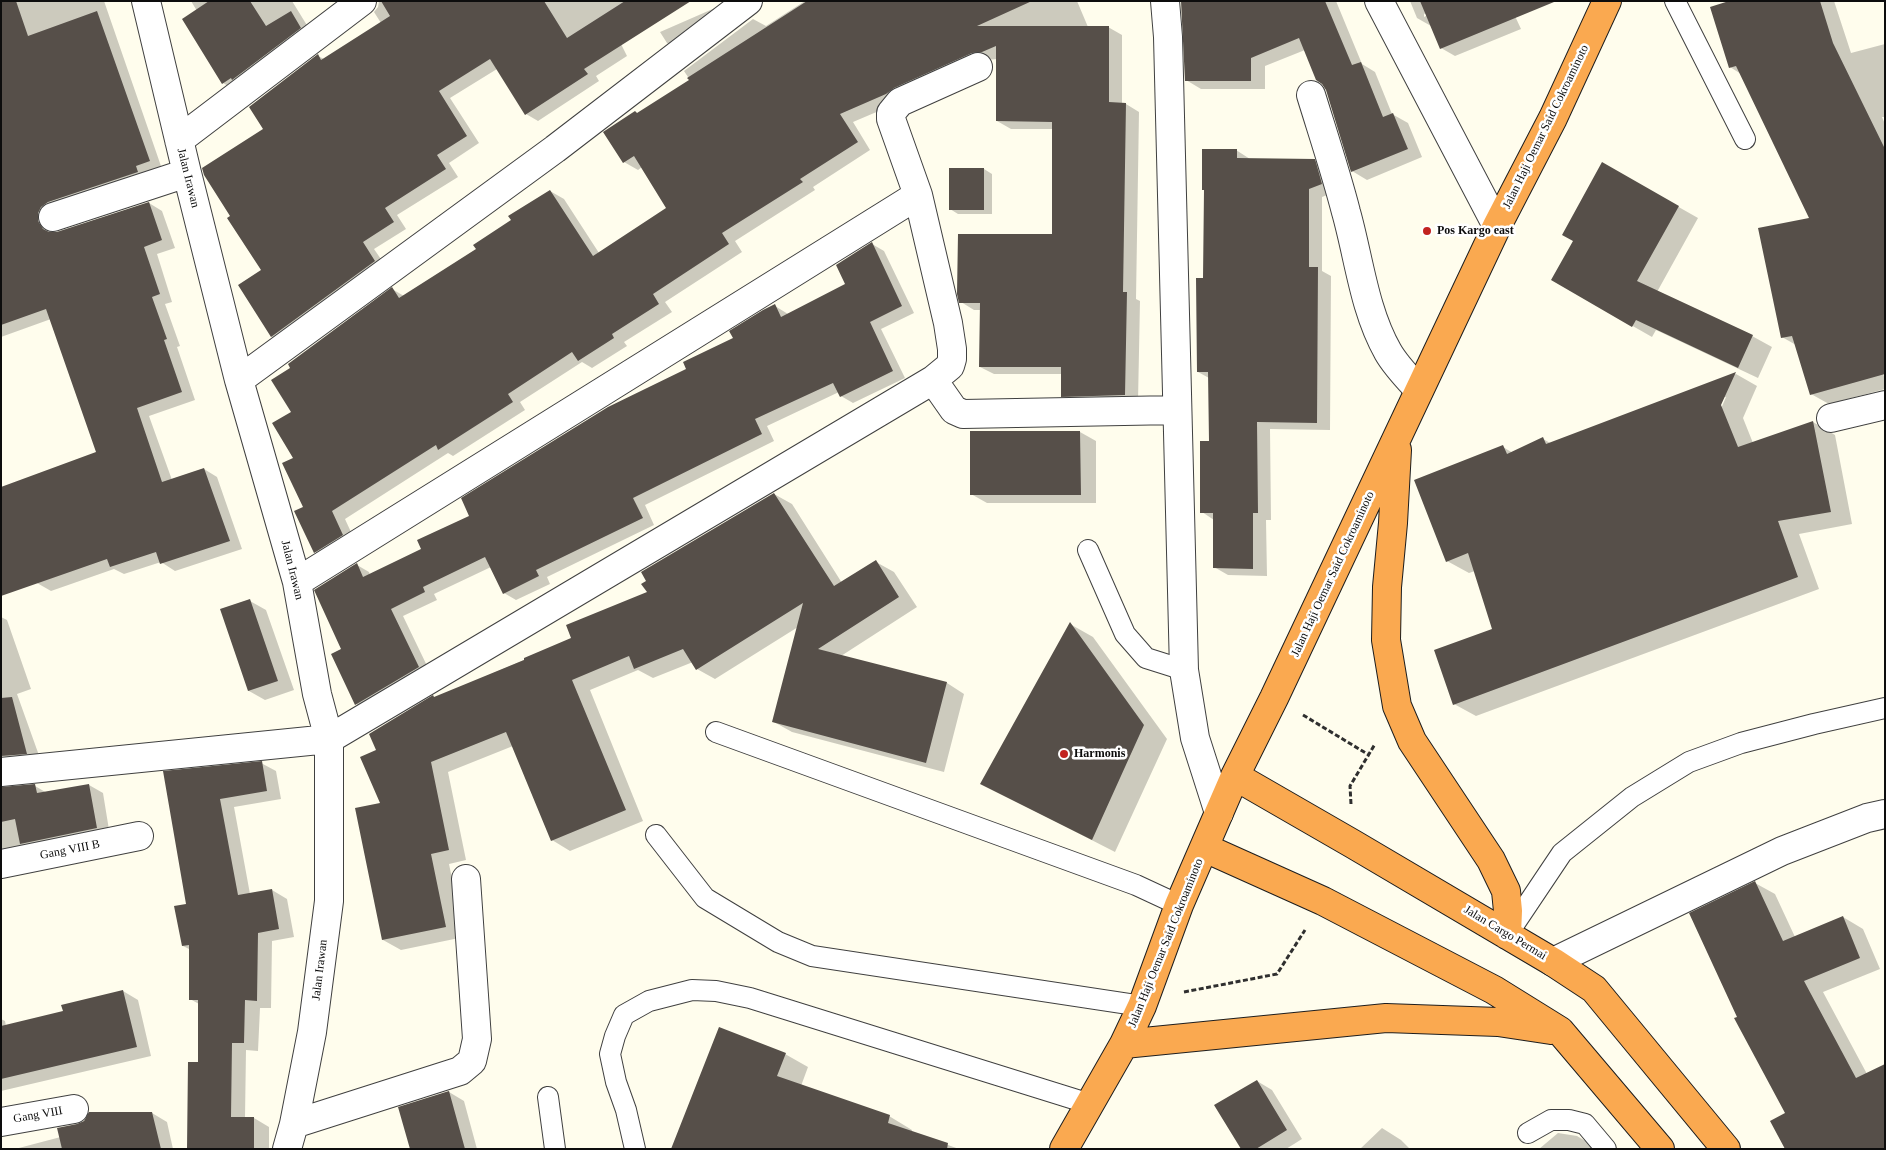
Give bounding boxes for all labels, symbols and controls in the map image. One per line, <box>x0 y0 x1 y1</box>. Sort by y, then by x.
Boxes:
street label: Jalan Haji Oemar Said Cokroaminoto <box>1500 43 1592 211</box>
street label: Jalan Irawan <box>174 147 202 209</box>
place label: Pos Kargo east <box>1437 224 1514 238</box>
marker: Pos Kargo east <box>1421 225 1433 237</box>
street label: Jalan Haji Oemar Said Cokroaminoto <box>1288 489 1378 659</box>
street label: Jalan Irawan <box>278 539 306 601</box>
place label: Harmonis <box>1074 747 1125 761</box>
marker: Harmonis <box>1058 748 1070 760</box>
street label: Gang VIII B <box>39 837 101 863</box>
street label: Jalan Haji Oemar Said Cokroaminoto <box>1125 857 1207 1029</box>
street label: Jalan Cargo Permai <box>1461 903 1549 963</box>
street label: Jalan Irawan <box>309 939 331 1001</box>
street label: Gang VIII <box>12 1104 64 1126</box>

